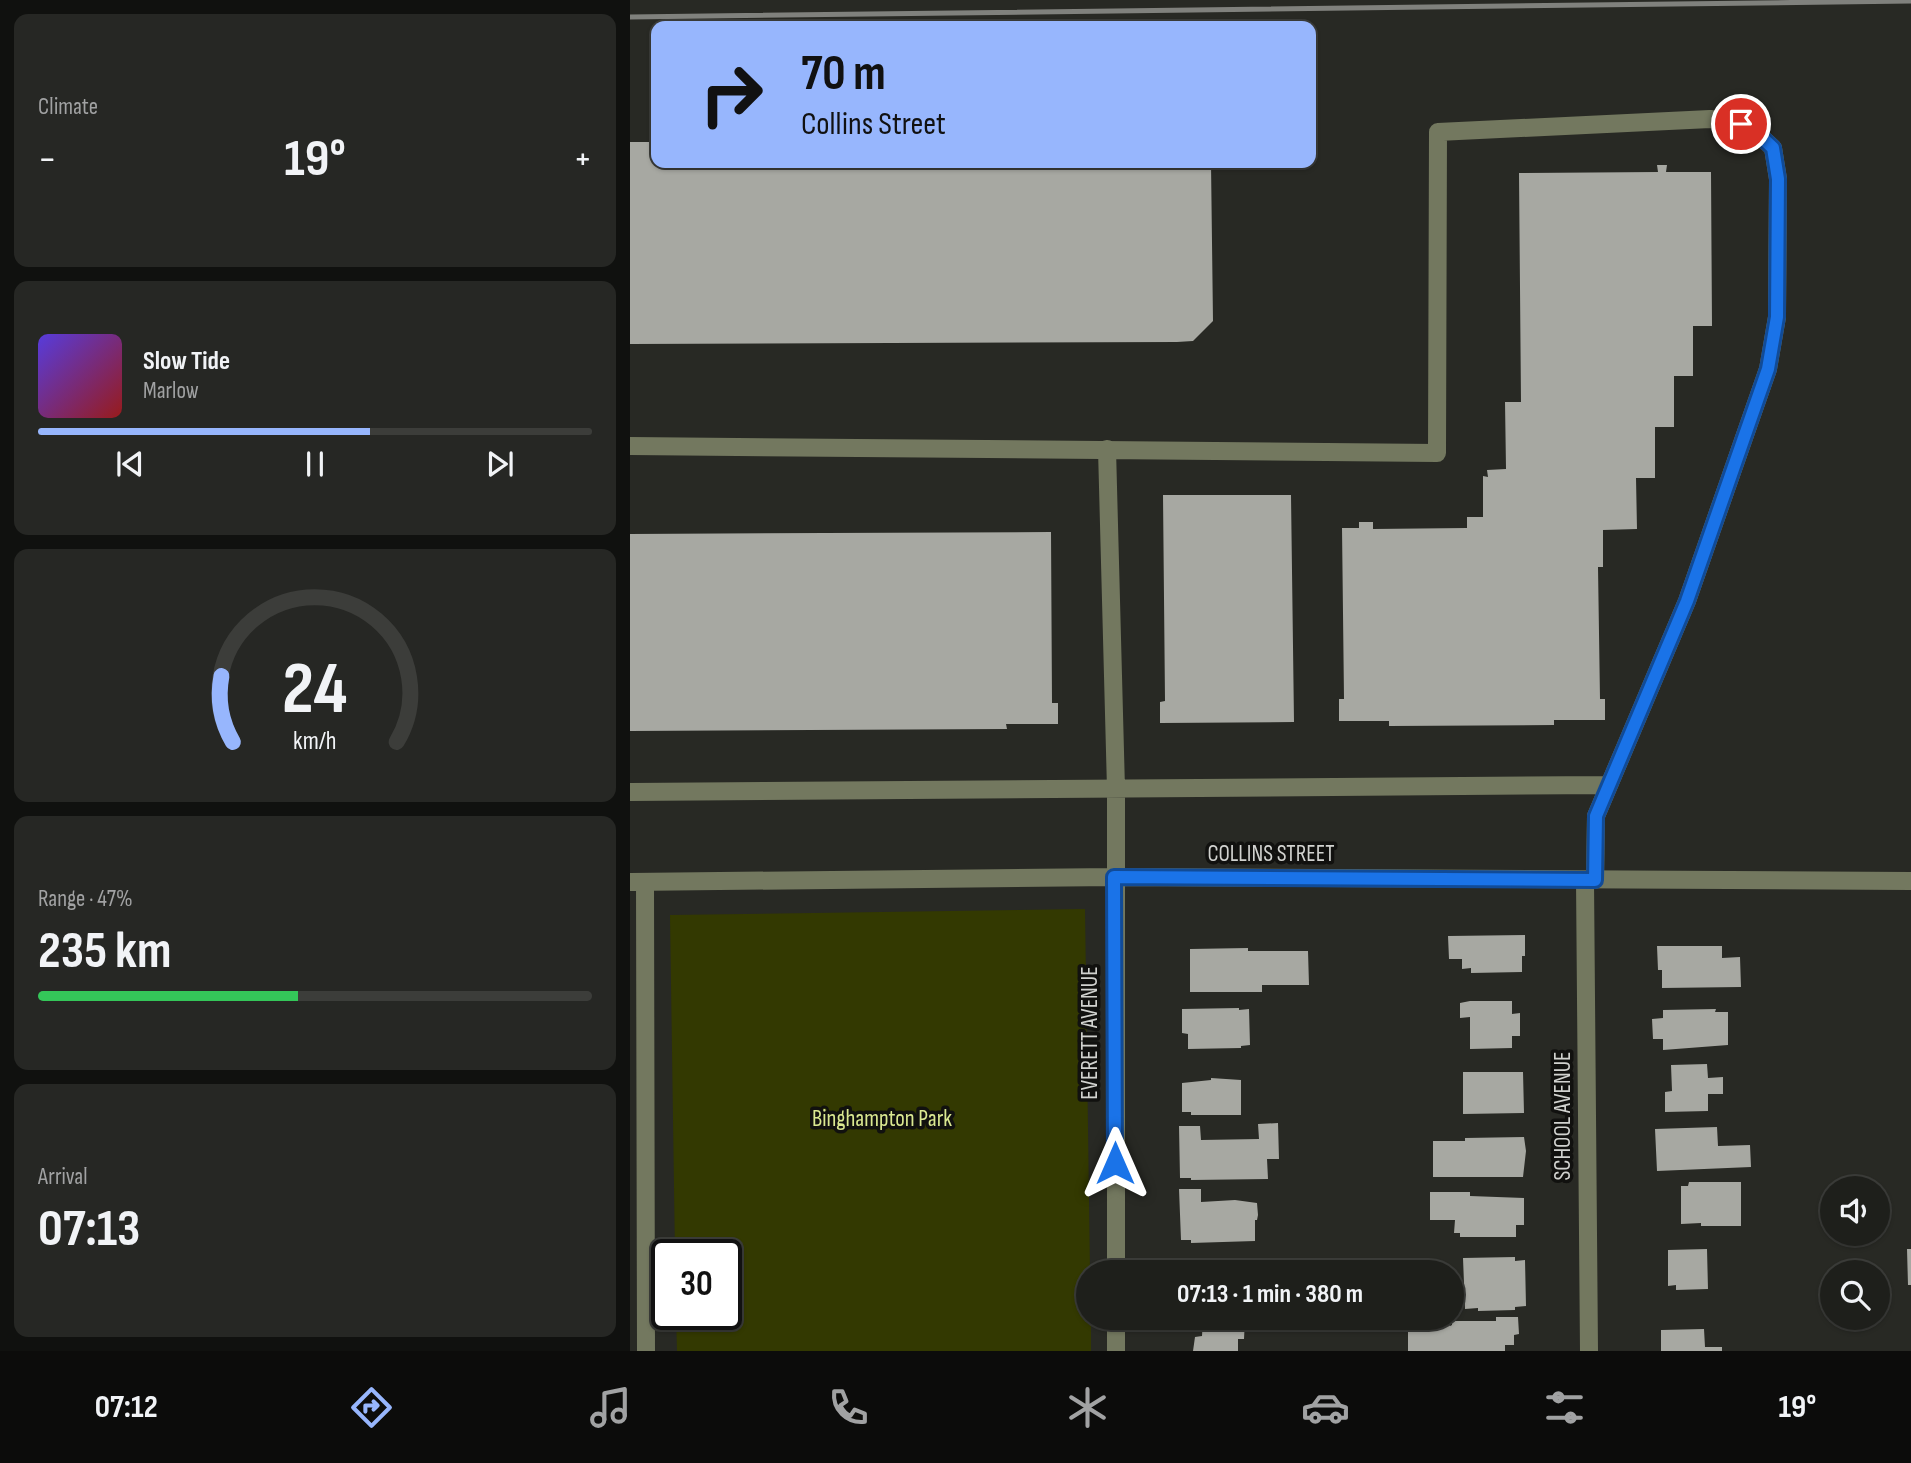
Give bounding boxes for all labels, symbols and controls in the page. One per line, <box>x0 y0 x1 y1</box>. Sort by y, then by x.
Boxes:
text: 70 m <box>801 45 886 104</box>
icon: right <box>686 49 777 140</box>
text: Climate <box>38 93 98 121</box>
pin <box>1711 94 1771 154</box>
text: Collins Street <box>801 105 946 144</box>
icon: arrive <box>1722 105 1760 143</box>
text: 19° <box>284 128 346 191</box>
text: − <box>38 137 57 182</box>
text: + <box>573 137 592 182</box>
text: Slow Tide <box>143 346 230 377</box>
text: Marlow <box>143 377 199 405</box>
icon: previous <box>111 445 149 483</box>
icon: pause <box>296 445 334 483</box>
icon: next <box>481 445 519 483</box>
text: 24 <box>282 646 348 734</box>
text: km/h <box>293 725 337 756</box>
street label: COLLINS STREET <box>1207 840 1335 868</box>
text: Range · 47% <box>38 885 133 913</box>
text: 235 km <box>38 920 172 983</box>
street label: EVERETT AVENUE <box>1076 966 1104 1100</box>
street label: SCHOOL AVENUE <box>1549 1051 1577 1181</box>
park label: Binghampton Park <box>812 1105 952 1133</box>
position arrow <box>1078 1126 1152 1200</box>
text: Arrival <box>38 1163 87 1191</box>
map controls <box>1820 1176 1890 1330</box>
button: sound <box>1820 1176 1890 1246</box>
text: 07:13 <box>38 1198 140 1261</box>
speed limit sign: 30 <box>651 1239 742 1330</box>
button: search <box>1820 1260 1890 1330</box>
text: 07:13 · 1 min · 380 m <box>1177 1279 1363 1310</box>
icon: directions <box>347 1383 396 1432</box>
icon: music <box>586 1383 635 1432</box>
icon: phone <box>824 1383 873 1432</box>
icon: climate <box>1063 1383 1112 1432</box>
icon: car <box>1301 1383 1350 1432</box>
icon: filters <box>1540 1383 1589 1432</box>
text: 07:12 <box>95 1388 158 1427</box>
text: 19° <box>1778 1388 1816 1427</box>

